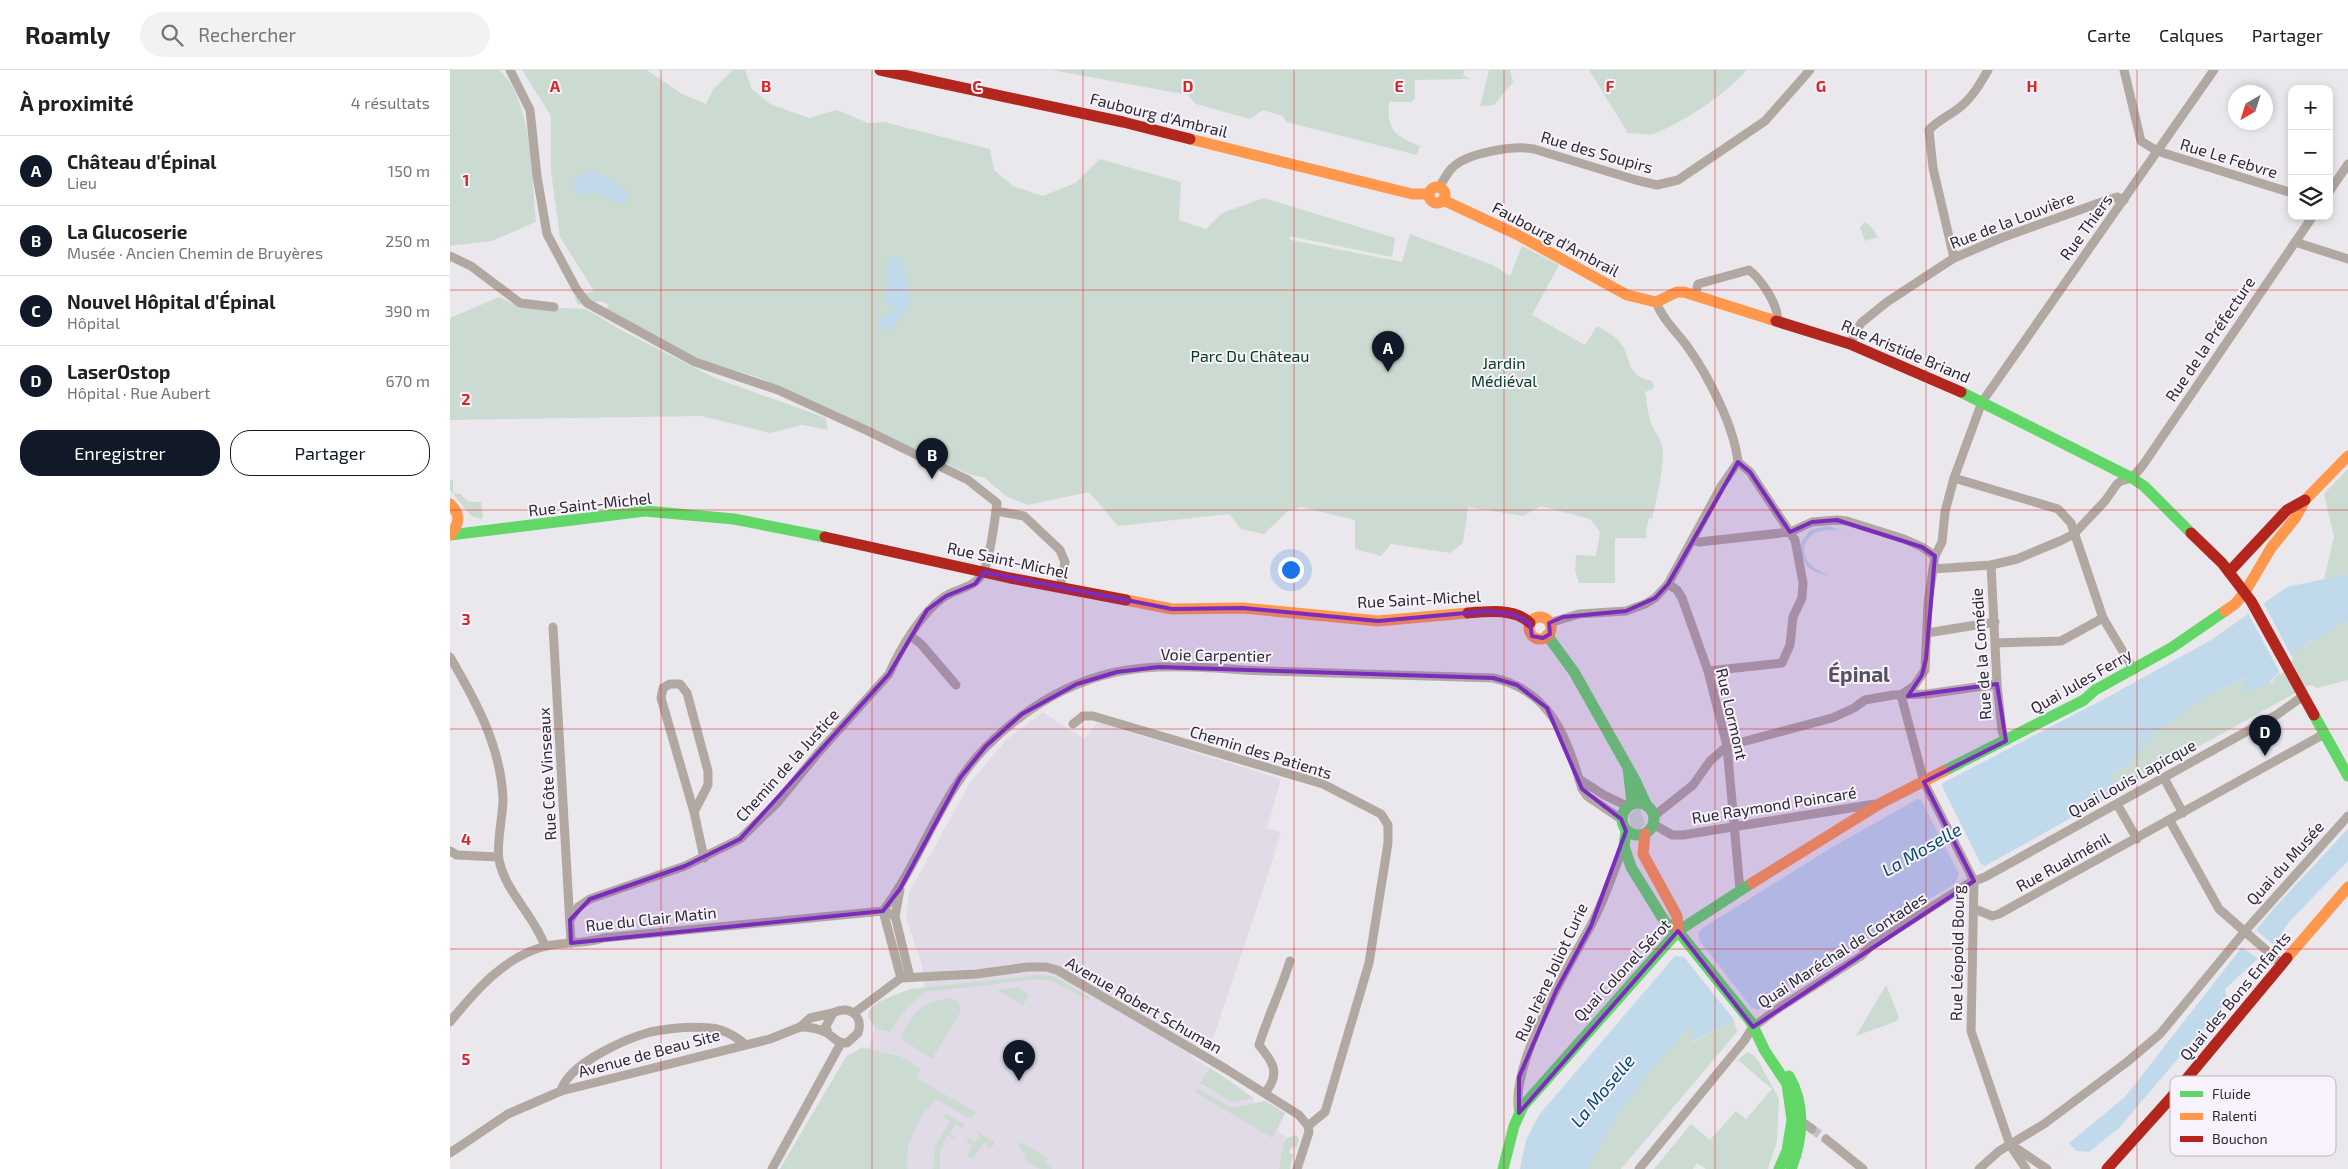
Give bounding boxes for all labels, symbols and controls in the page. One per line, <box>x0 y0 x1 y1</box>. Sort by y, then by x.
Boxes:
search box <box>140 12 490 57</box>
text: Roamly <box>25 20 110 49</box>
icon: search <box>158 21 186 49</box>
text: Rechercher <box>198 23 296 46</box>
text: Carte <box>2087 24 2131 46</box>
text: Calques <box>2159 24 2224 46</box>
text: Partager <box>2252 24 2323 46</box>
text: A <box>550 76 561 95</box>
text: B <box>761 76 771 95</box>
text: C <box>972 76 982 95</box>
text: D <box>1183 76 1194 95</box>
text: E <box>1394 76 1404 95</box>
text: F <box>1606 76 1615 95</box>
text: G <box>1816 76 1826 95</box>
text: H <box>2026 76 2038 95</box>
north arrow <box>2228 85 2273 130</box>
map controls <box>2288 85 2333 220</box>
button: + <box>2288 85 2333 130</box>
street label: Faubourg d'Ambrail <box>1088 88 1230 141</box>
text: À proximité <box>20 90 134 115</box>
text: 4 résultats <box>351 93 430 112</box>
street label: Rue des Soupirs <box>1539 126 1655 177</box>
button: − <box>2288 130 2333 175</box>
street label: Rue Le Febvre <box>2178 134 2280 181</box>
text: Château d'Épinal <box>67 150 217 173</box>
text: A <box>31 161 41 180</box>
text: 150 m <box>388 161 430 180</box>
text: 1 <box>463 170 469 189</box>
text: Lieu <box>67 173 97 192</box>
button: layers <box>2288 175 2333 220</box>
street label: Rue de la Louvière <box>1947 187 2077 252</box>
street label: Rue Thiers <box>2055 190 2116 263</box>
street label: Faubourg d'Ambrail <box>1489 197 1623 280</box>
text: La Glucoserie <box>67 220 188 243</box>
text: B <box>31 231 41 250</box>
text: 250 m <box>385 231 430 250</box>
text: Musée · Ancien Chemin de Bruyères <box>67 243 323 262</box>
street label: Rue de la Préfecture <box>2161 273 2258 405</box>
text: Nouvel Hôpital d'Épinal <box>67 290 275 313</box>
text: C <box>31 301 41 320</box>
text: 390 m <box>385 301 430 320</box>
text: Hôpital <box>67 313 120 332</box>
street label: Rue Aristide Briand <box>1839 315 1974 386</box>
pin: A <box>1372 331 1404 372</box>
park label: Parc Du Château <box>1191 346 1309 365</box>
park label: Jardin Médiéval <box>1471 353 1537 390</box>
text: LaserOstop <box>67 360 171 383</box>
text: D <box>31 371 41 390</box>
text: 670 m <box>385 371 430 390</box>
text: Hôpital · Rue Aubert <box>67 383 210 402</box>
text: 2 <box>461 389 471 408</box>
button: Enregistrer <box>20 430 220 476</box>
button: Partager <box>230 430 430 476</box>
pin: B <box>916 438 948 479</box>
street label: Rue Saint-Michel <box>527 488 653 519</box>
street label: Rue Saint-Michel <box>946 537 1071 582</box>
your location <box>1278 557 1304 583</box>
street label: Rue Saint-Michel <box>1357 586 1482 611</box>
street label: Rue de la Comédie <box>1966 587 1995 721</box>
text: 3 <box>461 609 471 628</box>
street label: Voie Carpentier <box>1160 644 1272 665</box>
street label: Quai Jules Ferry <box>2027 644 2136 718</box>
district label: Épinal <box>1828 661 1890 686</box>
street label: Rue Lormont <box>1713 666 1752 762</box>
street label: Chemin de la Justice <box>731 704 842 825</box>
street label: Rue Côte Vinseaux <box>533 706 559 841</box>
pin: D <box>2249 715 2281 756</box>
street label: Chemin des Patients <box>1188 721 1335 782</box>
street label: Quai Louis Lapicque <box>2065 735 2199 821</box>
street label: Rue Raymond Poincaré <box>1690 782 1858 827</box>
water label: La Moselle <box>1878 817 1966 881</box>
street label: Quai du Musée <box>2242 817 2328 909</box>
street label: Rue Rualménil <box>2013 828 2113 895</box>
text: 4 <box>461 829 471 848</box>
street label: Rue Léopold Bourg <box>1946 885 1967 1021</box>
street label: Quai Maréchal de Contades <box>1754 888 1930 1012</box>
street label: Rue Irène Joliot Curie <box>1510 900 1591 1044</box>
street label: Rue du Clair Matin <box>585 902 717 935</box>
street label: Quai Colonel Sérot <box>1569 915 1675 1025</box>
street label: Quai des Bons Enfants <box>2175 927 2295 1065</box>
street label: Avenue Robert Schuman <box>1063 952 1226 1057</box>
street label: Avenue de Beau Site <box>576 1024 722 1081</box>
pin: C <box>1003 1040 1035 1081</box>
text: 5 <box>462 1049 471 1068</box>
water label: La Moselle <box>1565 1049 1639 1131</box>
legend <box>2170 1076 2336 1156</box>
text: Fluide <box>2212 1085 2251 1102</box>
text: Ralenti <box>2212 1107 2257 1124</box>
text: Bouchon <box>2212 1130 2268 1147</box>

